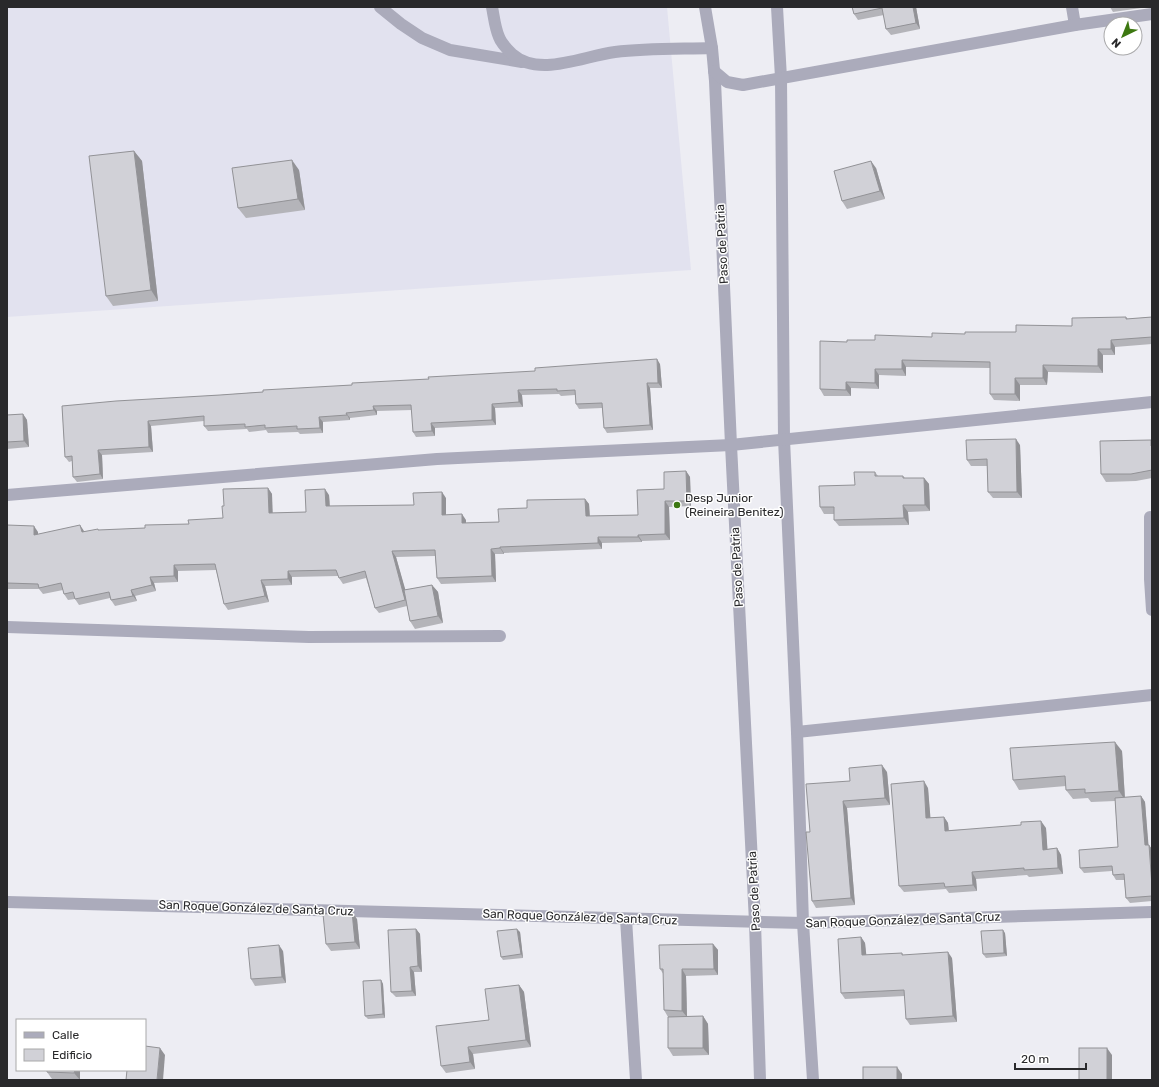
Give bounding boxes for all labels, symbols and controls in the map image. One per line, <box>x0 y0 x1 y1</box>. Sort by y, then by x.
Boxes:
north arrow <box>1103 16 1143 56</box>
text: N <box>1109 35 1124 50</box>
street label: Paso de Patria <box>713 204 731 284</box>
place label: Desp Junior (Reineira Benitez) <box>685 491 784 519</box>
marker: Desp Junior (Reineira Benitez) <box>672 500 682 510</box>
street label: Paso de Patria <box>728 527 746 607</box>
street label: Paso de Patria <box>745 851 763 931</box>
street label: San Roque González de Santa Cruz <box>158 898 354 918</box>
street label: San Roque González de Santa Cruz <box>482 907 678 927</box>
street label: San Roque González de Santa Cruz <box>805 910 1001 930</box>
legend <box>16 1019 146 1071</box>
text: Calle <box>52 1028 79 1042</box>
scale bar <box>1015 1045 1086 1071</box>
text: Edificio <box>52 1048 92 1062</box>
text: 20 m <box>1021 1052 1049 1066</box>

